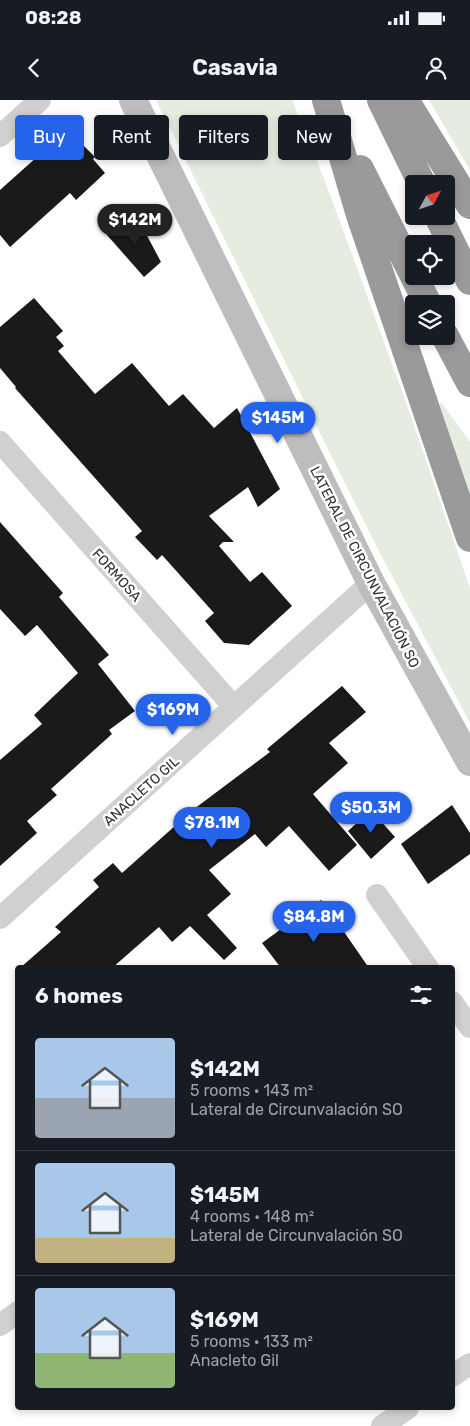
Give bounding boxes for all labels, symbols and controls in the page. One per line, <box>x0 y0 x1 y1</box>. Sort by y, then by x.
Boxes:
text: 08:28 <box>25 6 82 29</box>
icon: back <box>20 54 48 82</box>
text: Casavia <box>192 54 278 81</box>
icon: person <box>422 54 450 82</box>
chip: Buy <box>15 115 84 160</box>
chip: Rent <box>94 115 169 160</box>
chip: Filters <box>179 115 268 160</box>
chip: New <box>278 115 351 160</box>
north arrow <box>405 175 455 225</box>
map controls <box>405 175 455 345</box>
pin: $142M <box>100 204 170 246</box>
text: $142M <box>108 210 162 229</box>
button: locate <box>405 235 455 285</box>
button: layers <box>405 295 455 345</box>
pin: $145M <box>243 402 313 444</box>
text: $145M <box>251 408 305 427</box>
street label: LATERAL DE CIRCUNVALACIÓN SO <box>306 463 424 671</box>
street label: FORMOSA <box>88 545 145 606</box>
pin: $169M <box>138 694 208 736</box>
text: $169M <box>147 700 199 719</box>
street label: ANACLETO GIL <box>100 753 183 830</box>
pin: $50.3M <box>330 792 412 834</box>
text: $50.3M <box>341 798 401 817</box>
pin: $78.1M <box>171 806 253 849</box>
text: $78.1M <box>184 813 240 832</box>
pin: $84.8M <box>273 900 355 943</box>
text: $84.8M <box>284 907 344 926</box>
icon: filters <box>407 981 435 1009</box>
text: 6 homes <box>35 983 123 1008</box>
text: $142M <box>190 1056 260 1081</box>
icon: home <box>75 1058 135 1118</box>
text: 5 rooms · 143 m² <box>190 1081 313 1100</box>
text: Lateral de Circunvalación SO <box>190 1100 403 1119</box>
text: $145M <box>190 1182 260 1207</box>
icon: home <box>75 1183 135 1243</box>
text: 4 rooms · 148 m² <box>190 1207 314 1226</box>
text: Lateral de Circunvalación SO <box>190 1226 403 1245</box>
text: $169M <box>190 1307 259 1332</box>
icon: home <box>75 1308 135 1368</box>
text: 5 rooms · 133 m² <box>190 1332 313 1351</box>
text: Anacleto Gil <box>190 1351 279 1370</box>

